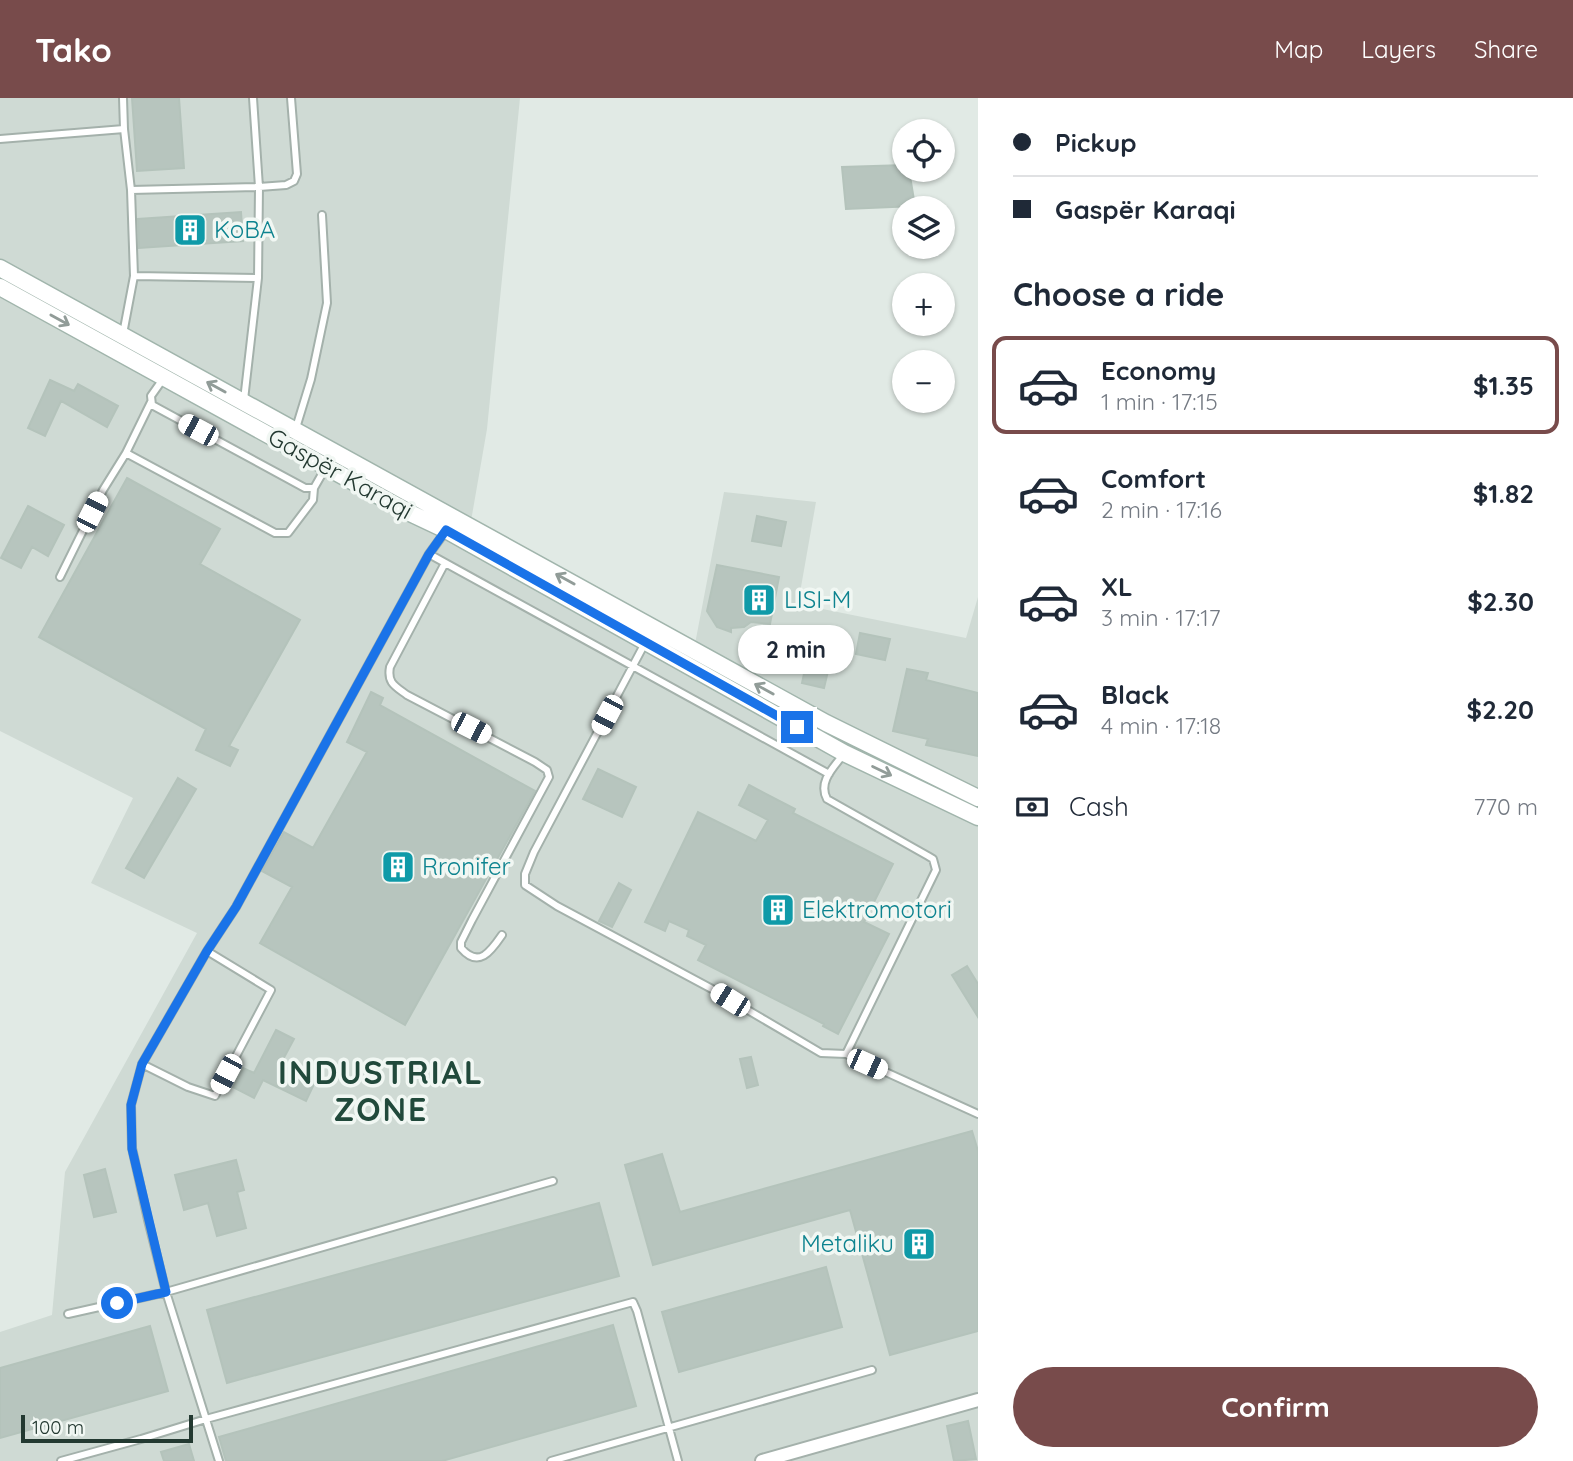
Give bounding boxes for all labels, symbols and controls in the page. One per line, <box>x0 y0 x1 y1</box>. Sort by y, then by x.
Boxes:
text: Tako <box>35 29 112 70</box>
text: Map <box>1274 34 1323 64</box>
text: Layers <box>1361 34 1436 64</box>
text: Share <box>1474 34 1538 64</box>
map controls <box>892 119 955 413</box>
button: locate <box>892 119 955 182</box>
text: Pickup <box>1055 126 1137 159</box>
text: Gaspër Karaqi <box>1055 193 1236 226</box>
button: layers <box>892 196 955 259</box>
building icon: KoBA <box>171 211 209 249</box>
place label: KoBA <box>214 214 275 244</box>
button: + <box>892 273 955 336</box>
text: Choose a ride <box>1013 274 1225 314</box>
one-way arrow <box>49 313 69 327</box>
button: − <box>892 350 955 413</box>
icon: car <box>1017 354 1080 417</box>
text: Economy <box>1101 354 1216 387</box>
text: $1.35 <box>1473 369 1534 402</box>
one-way arrow <box>206 380 226 394</box>
text: 1 min · 17:15 <box>1101 387 1218 416</box>
car <box>175 411 222 449</box>
street label: Gaspër Karaqi <box>263 421 418 525</box>
icon: car <box>1017 462 1080 525</box>
text: Comfort <box>1101 462 1206 495</box>
text: $1.82 <box>1473 477 1534 510</box>
car <box>74 489 111 535</box>
text: 2 min · 17:16 <box>1101 495 1222 524</box>
icon: car <box>1017 570 1080 633</box>
text: XL <box>1101 570 1133 603</box>
one-way arrow <box>556 572 576 586</box>
building icon: LISI-M <box>740 581 778 619</box>
place label: LISI-M <box>784 584 851 614</box>
text: $2.30 <box>1467 585 1534 618</box>
text: 3 min · 17:17 <box>1101 603 1221 632</box>
callout: 2 min <box>739 626 855 674</box>
text: 2 min <box>766 635 826 664</box>
icon: car <box>1017 678 1080 741</box>
text: Black <box>1101 678 1170 711</box>
one-way arrow <box>754 682 775 696</box>
car <box>588 692 627 738</box>
text: $2.20 <box>1466 693 1534 726</box>
car <box>448 709 495 747</box>
route end <box>781 711 813 743</box>
text: 4 min · 17:18 <box>1101 711 1221 740</box>
one-way arrow <box>871 765 892 779</box>
icon: cash <box>1013 788 1051 826</box>
text: Cash <box>1069 790 1129 823</box>
text: 770 m <box>1473 792 1538 821</box>
building icon: Rronifer <box>379 848 417 886</box>
place label: Rronifer <box>422 851 511 881</box>
building icon: Elektromotori <box>759 891 797 929</box>
place label: Elektromotori <box>802 894 952 924</box>
car <box>707 980 754 1020</box>
car <box>844 1046 891 1082</box>
car <box>207 1051 246 1097</box>
district label: INDUSTRIAL ZONE <box>278 1052 484 1129</box>
building icon: Metaliku <box>900 1225 938 1263</box>
place label: Metaliku <box>801 1228 894 1258</box>
route start <box>101 1287 133 1319</box>
button: Confirm <box>1013 1367 1538 1447</box>
scale bar <box>21 1412 192 1444</box>
text: 100 m <box>32 1415 84 1439</box>

